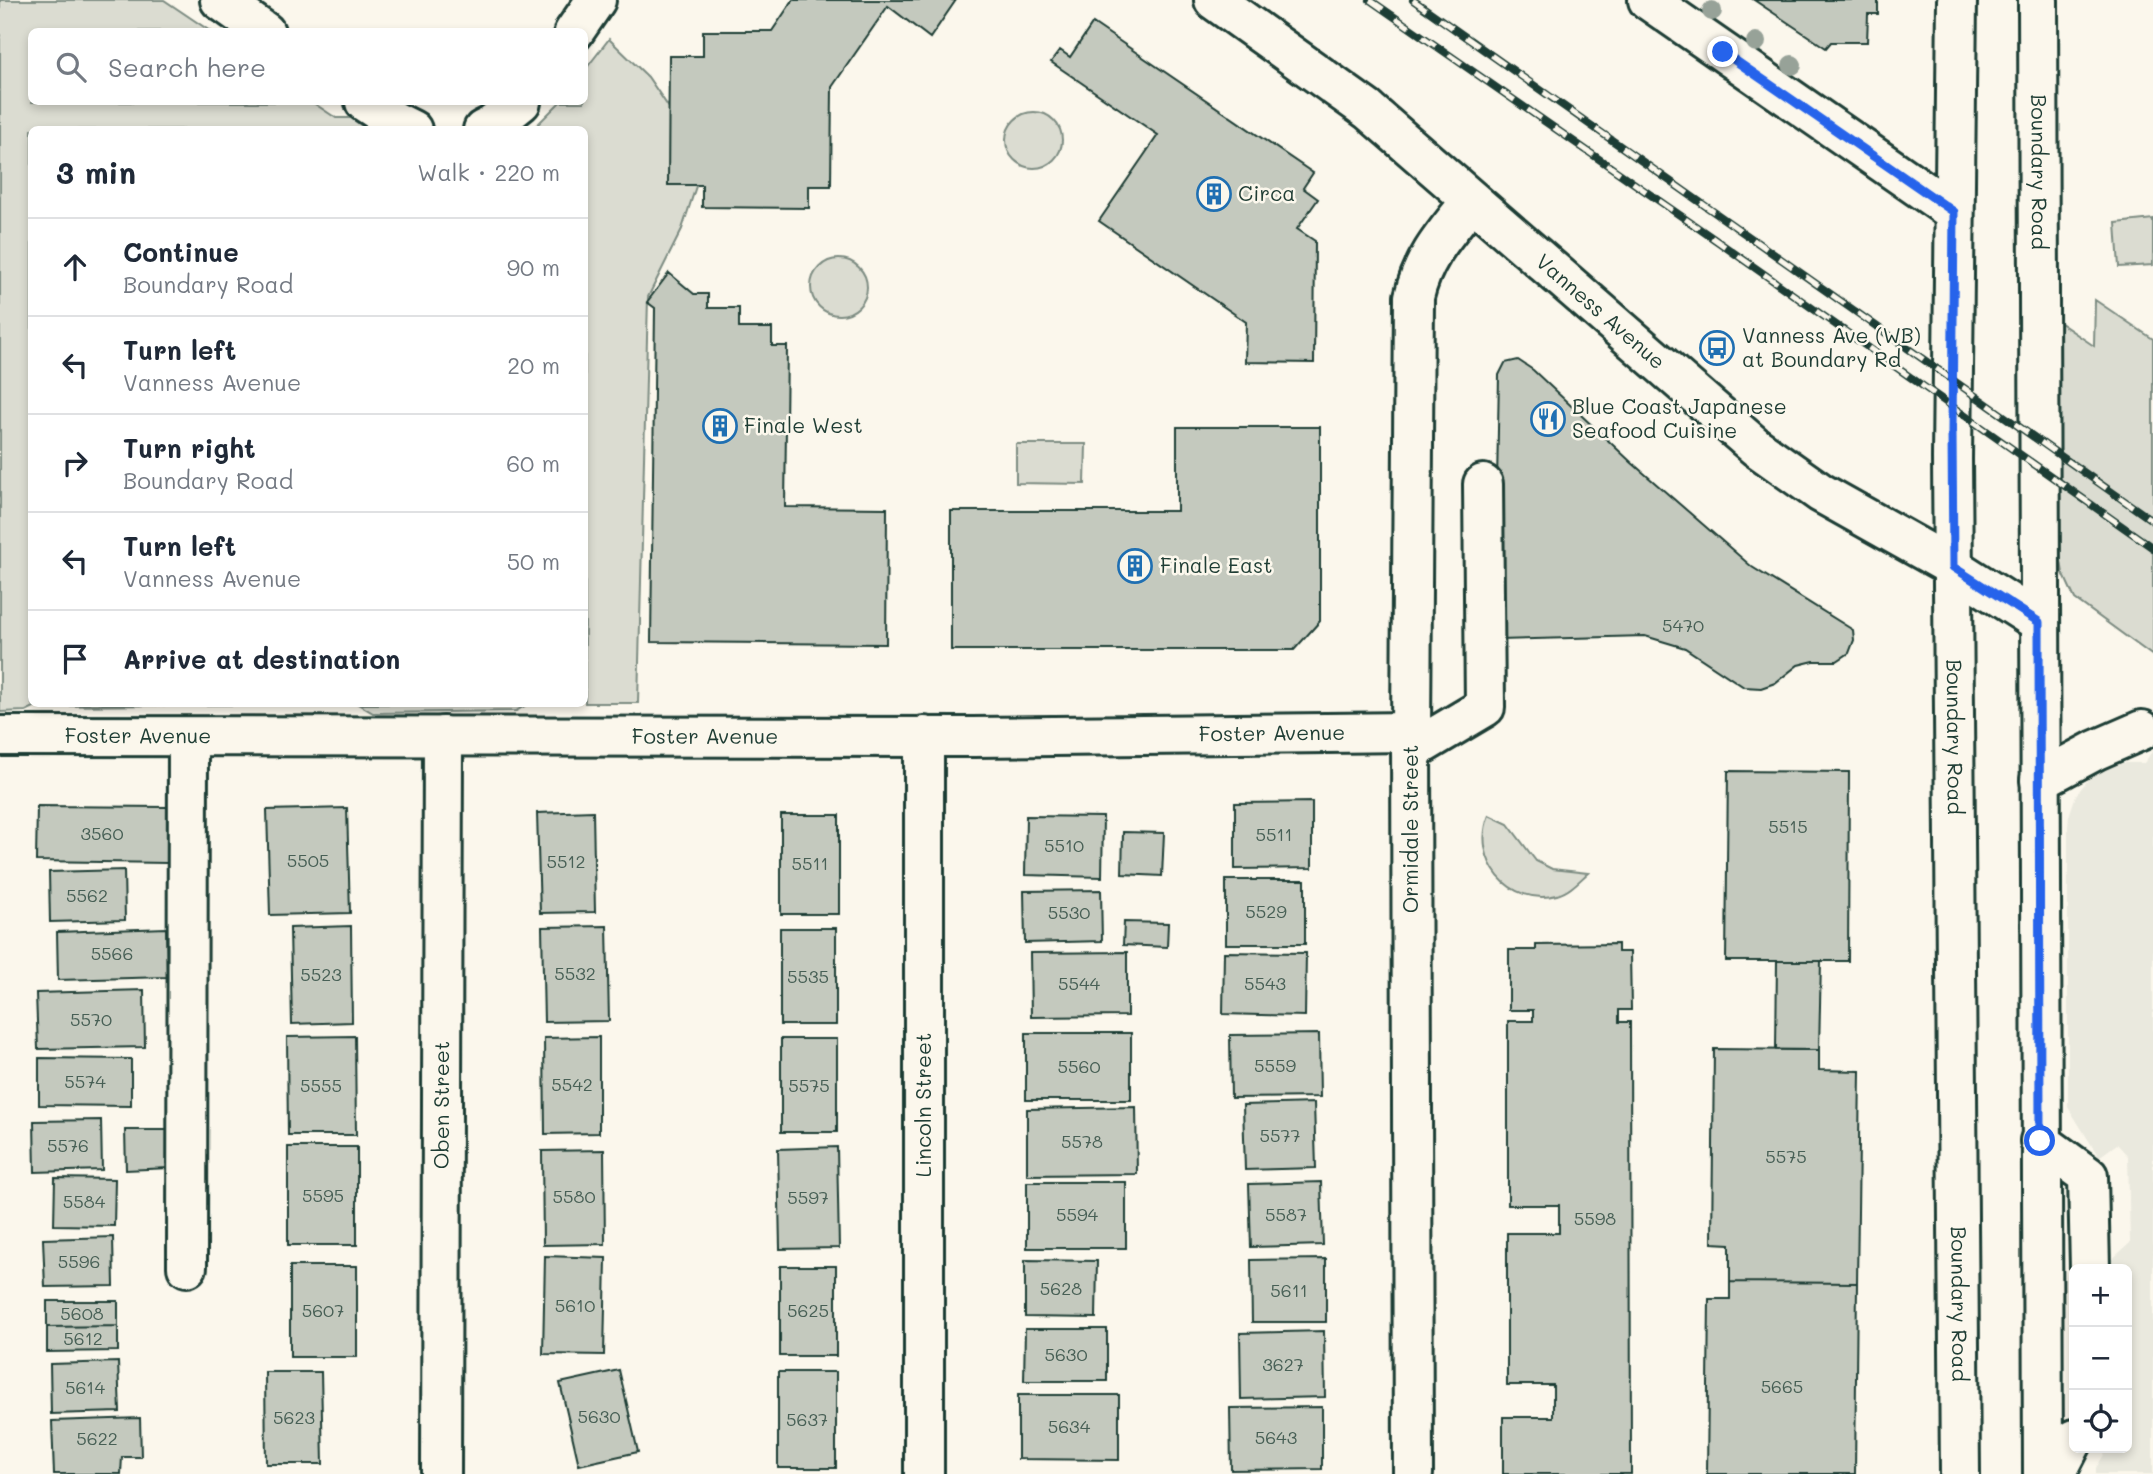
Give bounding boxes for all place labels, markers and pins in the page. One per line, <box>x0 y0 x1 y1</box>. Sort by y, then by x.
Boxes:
building icon: Circa <box>1195 175 1233 213</box>
place label: Circa <box>1238 179 1295 206</box>
place label: Vanness Ave (WB) at Boundary Rd <box>1742 321 1921 372</box>
bus stop icon: Vanness Ave (WB) at Boundary Rd <box>1698 329 1736 367</box>
place label: Blue Coast Japanese Seafood Cuisine <box>1572 392 1787 443</box>
restaurant icon: Blue Coast Japanese Seafood Cuisine <box>1529 400 1567 438</box>
building icon: Finale West <box>701 407 739 445</box>
place label: Finale West <box>744 411 863 438</box>
building icon: Finale East <box>1116 547 1154 585</box>
place label: Finale East <box>1160 551 1272 578</box>

